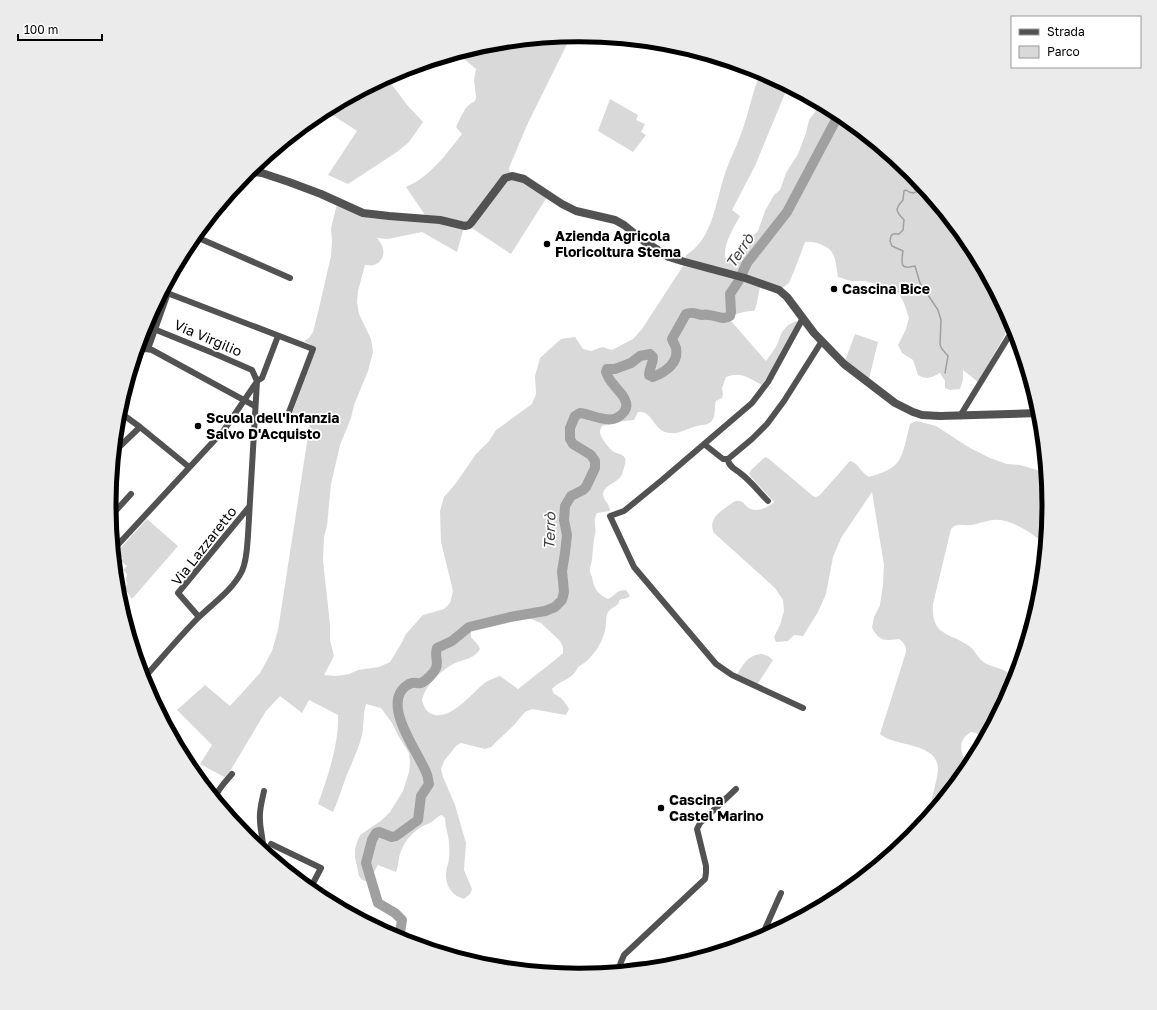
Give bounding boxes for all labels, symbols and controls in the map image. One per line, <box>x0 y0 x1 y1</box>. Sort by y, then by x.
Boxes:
scale bar <box>18 16 102 42</box>
legend <box>1011 16 1141 68</box>
text: 100 m <box>24 22 58 37</box>
text: Strada <box>1047 24 1085 39</box>
text: Parco <box>1047 44 1080 59</box>
place label: Azienda Agricola Floricoltura Stema <box>555 227 681 260</box>
water label: Terrò <box>721 229 758 271</box>
marker: Azienda Agricola Floricoltura Stema <box>542 239 552 249</box>
place label: Cascina Bice <box>842 280 930 297</box>
marker: Cascina Bice <box>829 284 839 294</box>
street label: Via Virgilio <box>172 316 245 359</box>
place label: Scuola dell'Infanzia Salvo D'Acquisto <box>206 409 339 442</box>
marker: Scuola dell'Infanzia Salvo D'Acquisto <box>193 421 203 431</box>
street label: Via Lazzaretto <box>167 503 240 589</box>
water label: Terrò <box>539 511 559 550</box>
place label: Cascina Castel Marino <box>669 791 764 824</box>
marker: Cascina Castel Marino <box>656 803 666 813</box>

